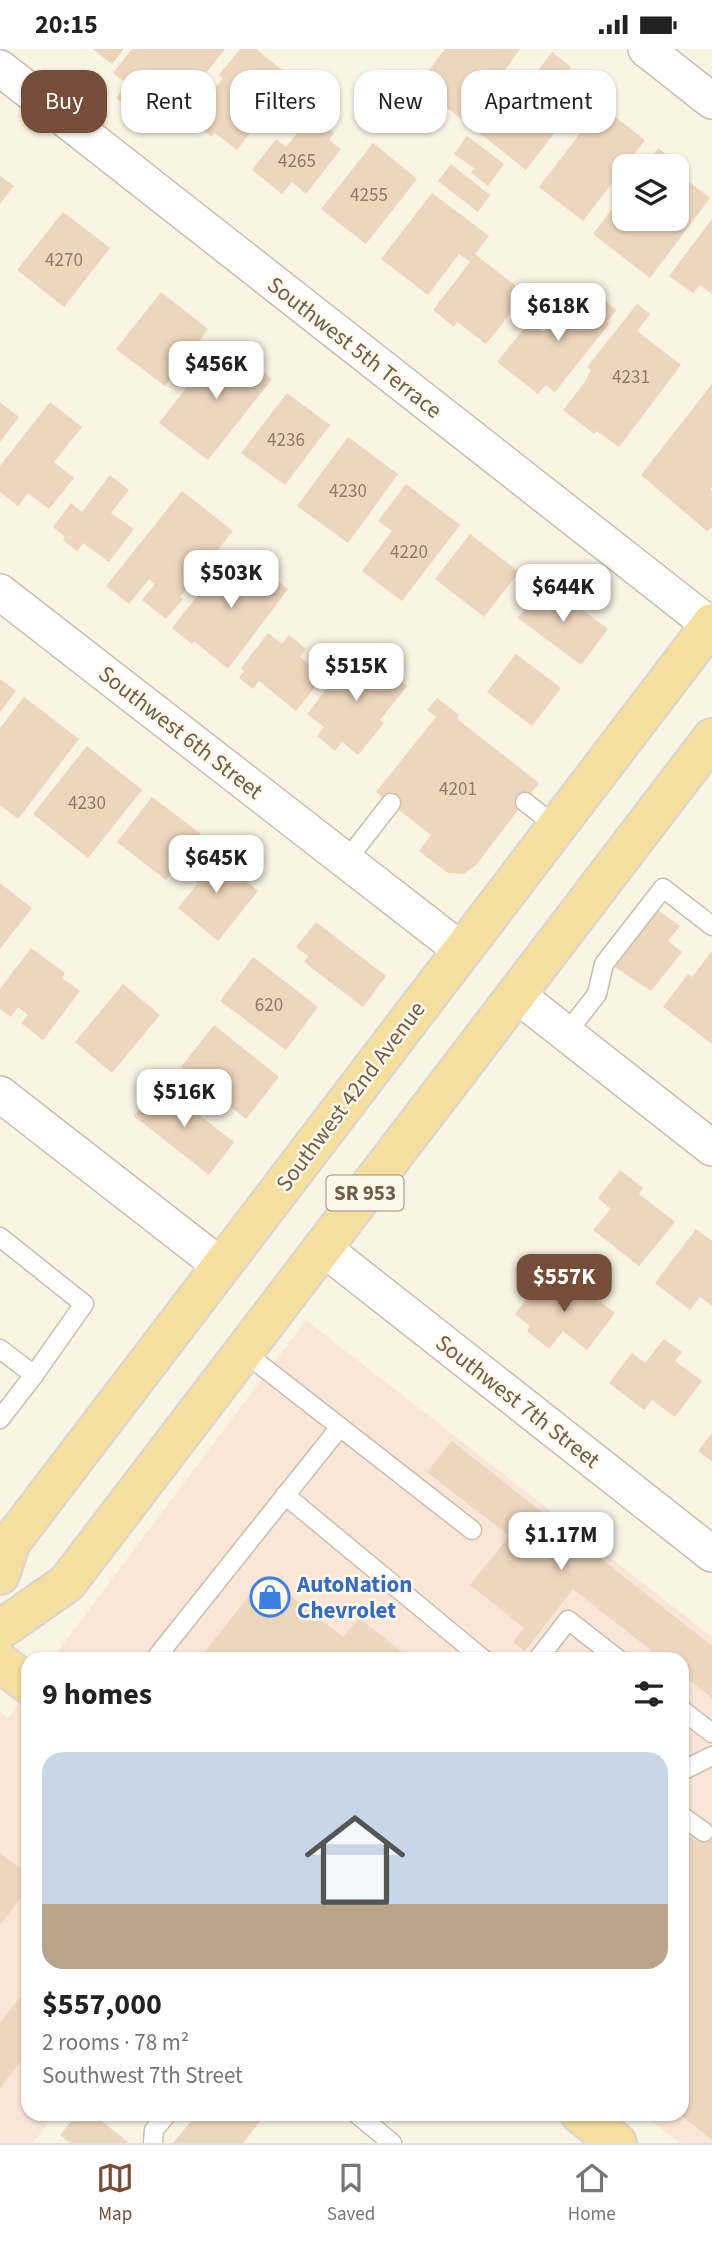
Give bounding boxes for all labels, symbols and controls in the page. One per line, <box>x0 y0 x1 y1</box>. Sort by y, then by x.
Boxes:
text: 20:15 <box>35 6 98 43</box>
chip: Buy <box>21 70 107 133</box>
chip: Rent <box>121 70 216 133</box>
chip: Filters <box>230 70 340 133</box>
chip: New <box>354 70 447 133</box>
chip: Apartment <box>461 70 616 133</box>
house number: 4265 <box>278 148 316 175</box>
map controls <box>612 154 689 231</box>
button: layers <box>612 154 689 231</box>
house number: 4255 <box>350 182 388 209</box>
house number: 4270 <box>45 247 83 274</box>
street label: Southwest 5th Terrace <box>260 269 449 426</box>
pin: $618K <box>509 283 607 343</box>
text: $618K <box>527 289 589 322</box>
pin: $456K <box>167 341 265 401</box>
text: $456K <box>185 347 247 380</box>
house number: 4231 <box>612 364 650 391</box>
house number: 4236 <box>267 427 305 454</box>
house number: 4230 <box>329 478 367 505</box>
house number: 4220 <box>390 539 428 566</box>
pin: $503K <box>182 551 280 610</box>
text: $503K <box>200 556 262 589</box>
pin: $644K <box>514 565 612 624</box>
text: $644K <box>532 570 594 603</box>
pin: $515K <box>307 643 405 703</box>
text: $515K <box>325 649 387 682</box>
street label: Southwest 6th Street <box>91 658 270 807</box>
house number: 4201 <box>439 776 477 803</box>
house number: 4230 <box>68 790 106 817</box>
pin: $645K <box>167 835 265 895</box>
text: $645K <box>185 841 247 874</box>
house number: 620 <box>255 992 283 1019</box>
street label: Southwest 42nd Avenue <box>268 994 433 1198</box>
pin: $516K <box>135 1069 233 1129</box>
text: $516K <box>153 1075 215 1108</box>
road number: SR 953 <box>326 1175 404 1211</box>
pin: $557K <box>515 1255 613 1314</box>
text: $557K <box>533 1260 595 1293</box>
street label: Southwest 7th Street <box>428 1327 607 1476</box>
pin: $1.17M <box>504 1513 618 1572</box>
text: $1.17M <box>524 1518 598 1551</box>
place label: AutoNation Chevrolet <box>296 1568 412 1627</box>
shop icon: AutoNation Chevrolet <box>249 1576 291 1618</box>
text: 9 homes <box>42 1673 152 1716</box>
icon: filters <box>630 1675 668 1713</box>
icon: home <box>292 1797 418 1923</box>
text: $557,000 <box>42 1983 162 2026</box>
text: 2 rooms · 78 m² <box>42 2026 189 2059</box>
text: Southwest 7th Street <box>42 2059 243 2092</box>
tab: Map <box>96 2159 134 2228</box>
tab: Saved <box>327 2159 375 2228</box>
tab: Home <box>568 2159 616 2228</box>

